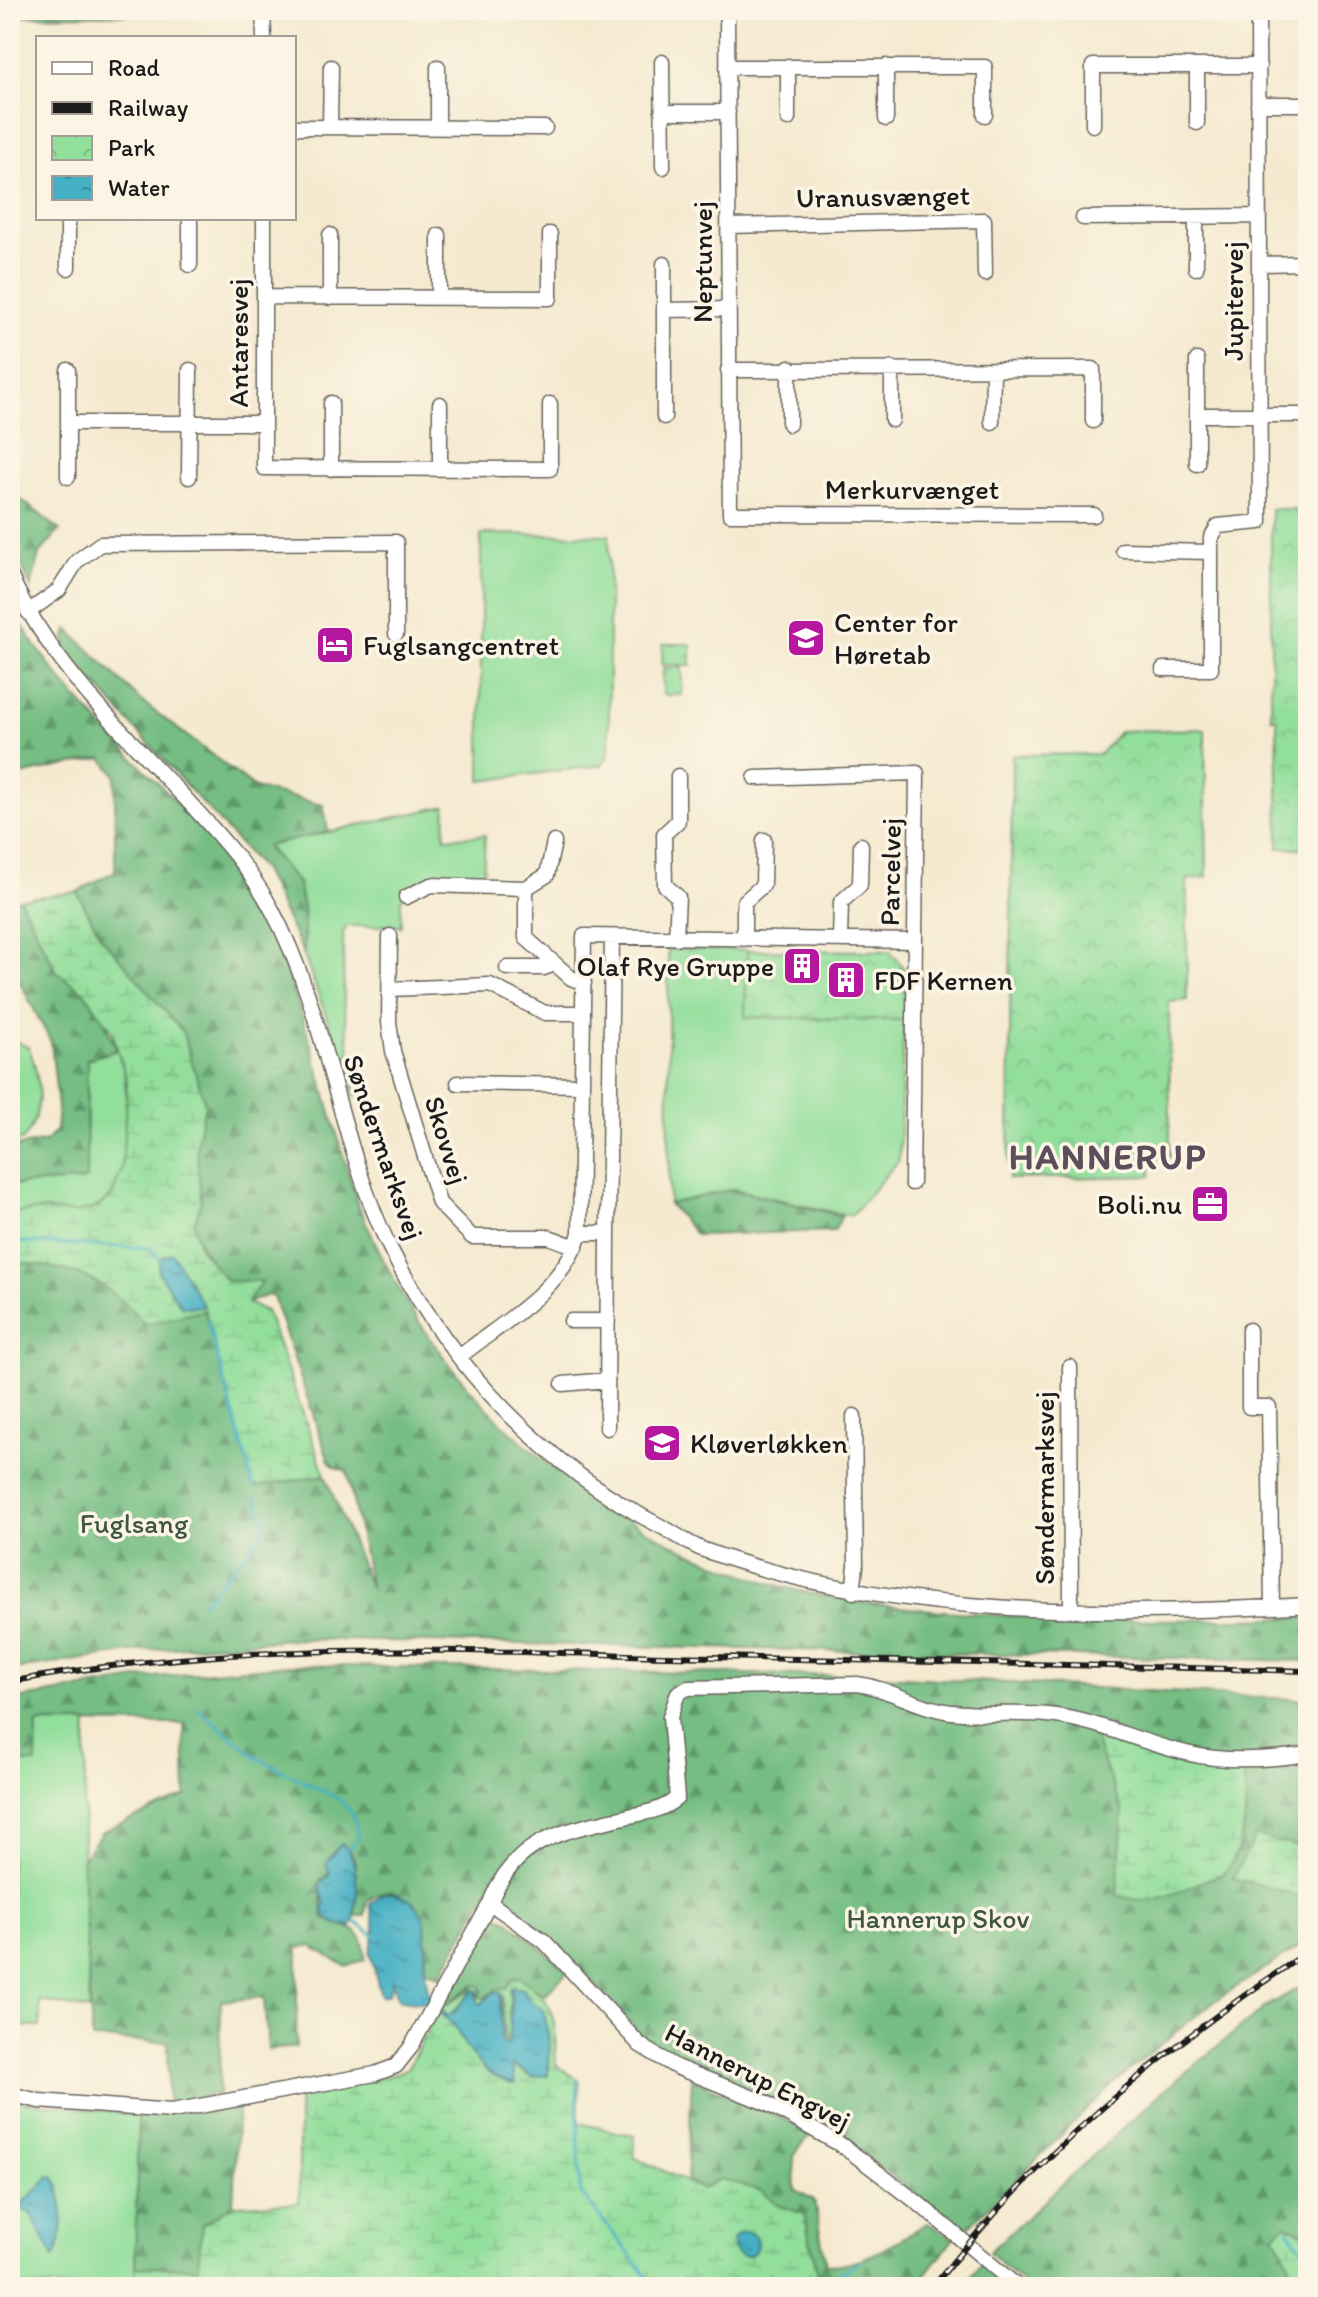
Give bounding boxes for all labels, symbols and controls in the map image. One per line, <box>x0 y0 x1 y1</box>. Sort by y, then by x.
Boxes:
legend <box>36 36 296 220</box>
text: Road <box>108 53 160 82</box>
text: Railway <box>108 93 189 122</box>
text: Park <box>108 133 155 162</box>
text: Water <box>108 173 170 202</box>
street label: Uranusvænget <box>796 177 970 215</box>
street label: Neptunvej <box>685 201 719 323</box>
street label: Jupitervej <box>1216 241 1250 361</box>
street label: Antaresvej <box>221 278 255 408</box>
street label: Merkurvænget <box>825 472 999 506</box>
place label: Center for Høretab <box>834 605 958 671</box>
school or university icon: Center for Høretab <box>785 617 827 659</box>
hotel icon: Fuglsangcentret <box>314 624 356 666</box>
place label: Fuglsangcentret <box>363 628 559 662</box>
street label: Parcelvej <box>872 818 908 926</box>
building icon: Olaf Rye Gruppe <box>781 945 823 987</box>
place label: Olaf Rye Gruppe <box>577 949 774 983</box>
building icon: FDF Kernen <box>825 959 867 1001</box>
place label: FDF Kernen <box>874 963 1013 997</box>
street label: Søndermarksvej <box>336 1050 432 1244</box>
street label: Skovvej <box>418 1092 476 1188</box>
district label: HANNERUP <box>1009 1135 1207 1178</box>
office icon: Boli.nu <box>1189 1183 1231 1225</box>
place label: Boli.nu <box>1097 1187 1182 1221</box>
street label: Søndermarksvej <box>1027 1391 1061 1585</box>
school or university icon: Kløverløkken <box>641 1422 683 1464</box>
place label: Kløverløkken <box>690 1426 848 1460</box>
park label: Fuglsang <box>80 1506 189 1540</box>
park label: Hannerup Skov <box>846 1901 1030 1935</box>
street label: Hannerup Engvej <box>659 2015 857 2137</box>

